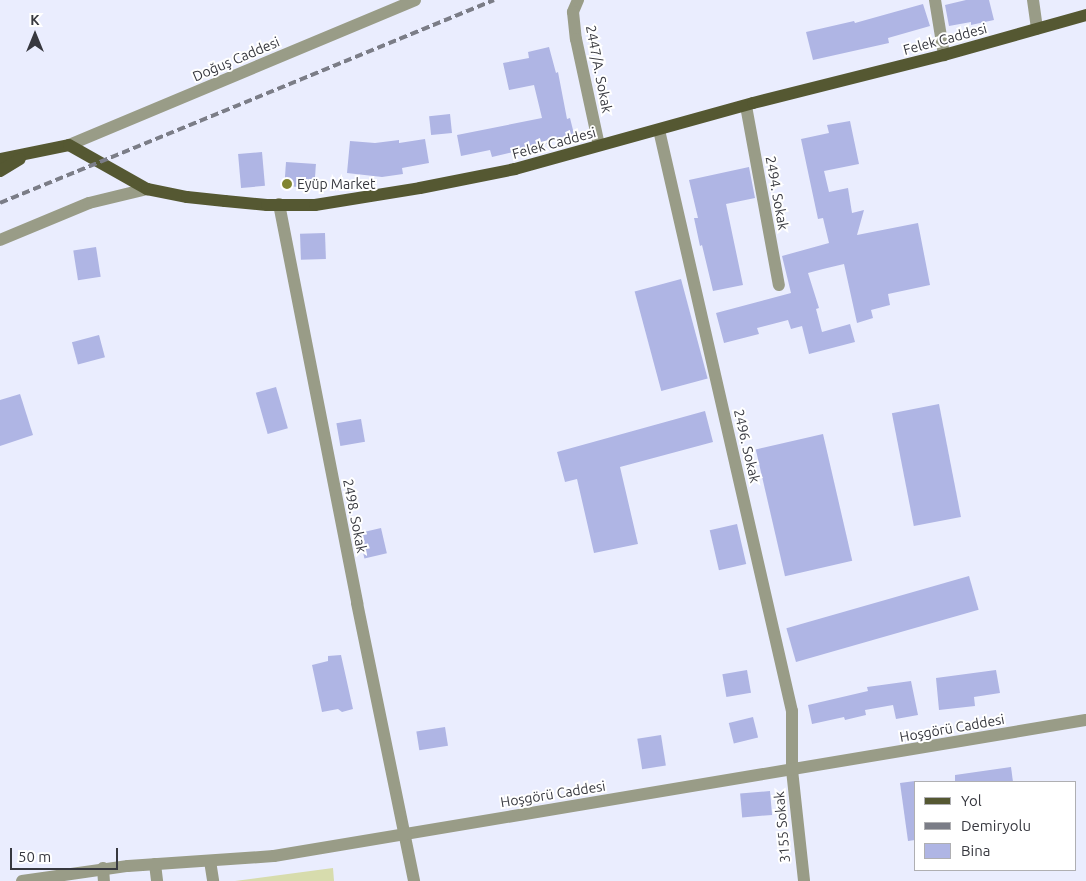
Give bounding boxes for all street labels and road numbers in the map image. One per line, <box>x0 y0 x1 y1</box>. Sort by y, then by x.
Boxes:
street label: Felek Caddesi <box>901 20 989 58</box>
street label: 2447/A. Sokak <box>582 24 616 114</box>
street label: Doğuş Caddesi <box>190 33 282 85</box>
street label: Felek Caddesi <box>510 124 598 162</box>
street label: 2494. Sokak <box>762 155 792 231</box>
street label: 2496. Sokak <box>730 408 764 484</box>
street label: 2498. Sokak <box>340 478 370 554</box>
street label: Hoşgörü Caddesi <box>898 711 1006 745</box>
street label: Hoşgörü Caddesi <box>499 777 607 811</box>
street label: 3155 Sokak <box>771 791 793 863</box>

